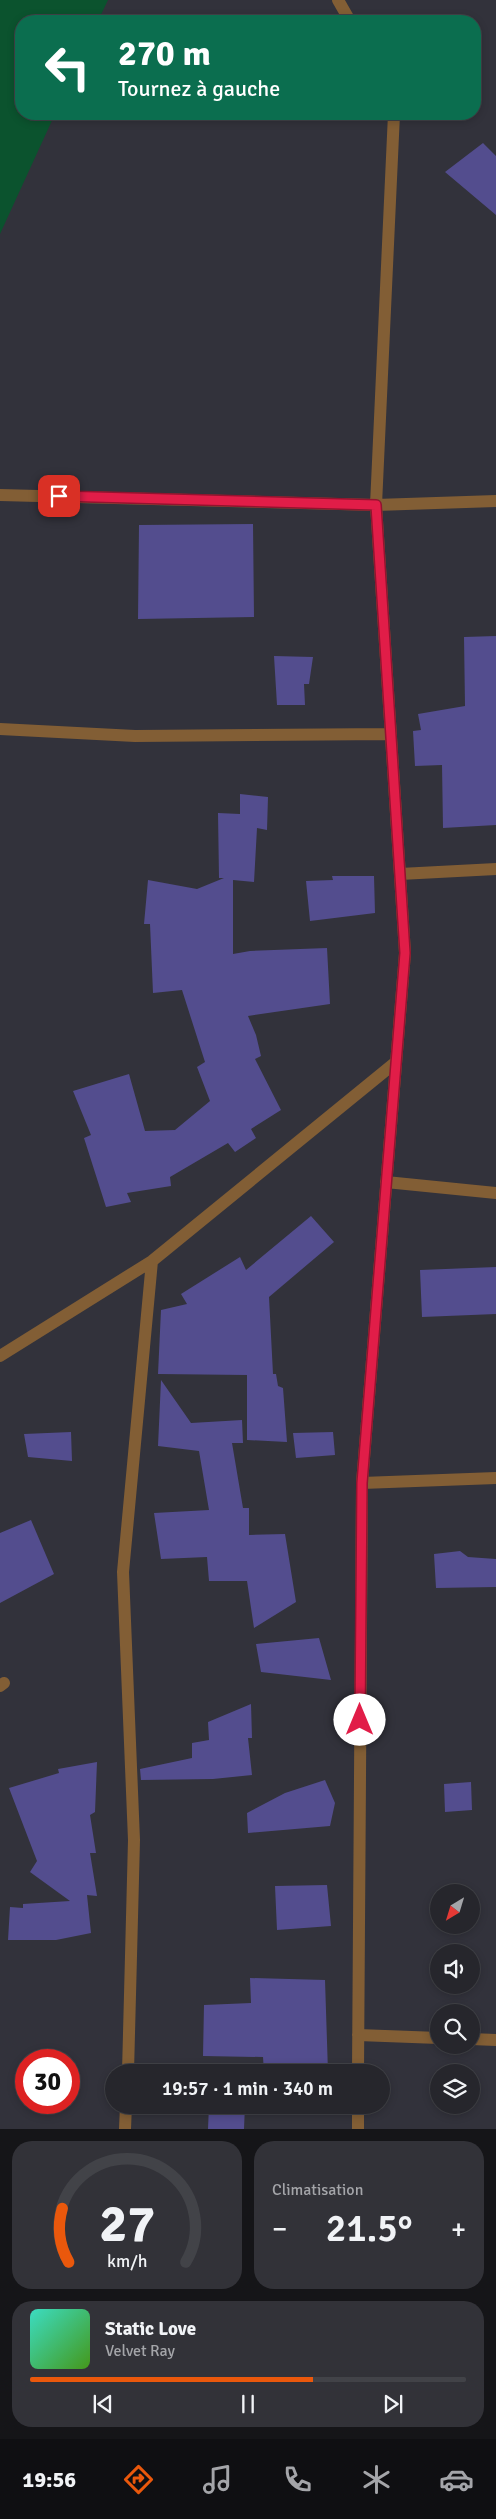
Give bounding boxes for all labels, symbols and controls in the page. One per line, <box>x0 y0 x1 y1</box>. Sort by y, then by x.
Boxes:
text: 270 m <box>118 32 211 75</box>
icon: left <box>35 35 100 100</box>
text: Tournez à gauche <box>118 75 280 102</box>
pin <box>38 475 80 517</box>
icon: arrive <box>45 482 73 510</box>
position arrow <box>333 1693 385 1745</box>
north arrow <box>430 1884 480 1934</box>
map controls <box>430 1884 480 2114</box>
button: sound <box>430 1944 480 1994</box>
button: search <box>430 2004 480 2054</box>
speed limit sign: 30 <box>15 2049 80 2114</box>
button: layers <box>430 2064 480 2114</box>
text: 19:57 · 1 min · 340 m <box>162 2077 333 2101</box>
text: Climatisation <box>272 2180 363 2200</box>
text: 27 <box>99 2192 155 2256</box>
text: 21.5° <box>326 2205 412 2252</box>
text: − <box>272 2212 287 2246</box>
text: + <box>451 2212 466 2246</box>
text: km/h <box>107 2250 147 2272</box>
text: Static Love <box>105 2317 196 2341</box>
text: Velvet Ray <box>105 2341 175 2361</box>
icon: previous <box>89 2390 117 2418</box>
icon: pause <box>234 2390 262 2418</box>
icon: next <box>379 2390 407 2418</box>
icon: directions <box>121 2462 156 2497</box>
icon: music <box>200 2462 235 2497</box>
icon: phone <box>280 2462 315 2497</box>
icon: climate <box>359 2462 394 2497</box>
icon: car <box>439 2462 474 2497</box>
text: 19:56 <box>22 2466 76 2493</box>

